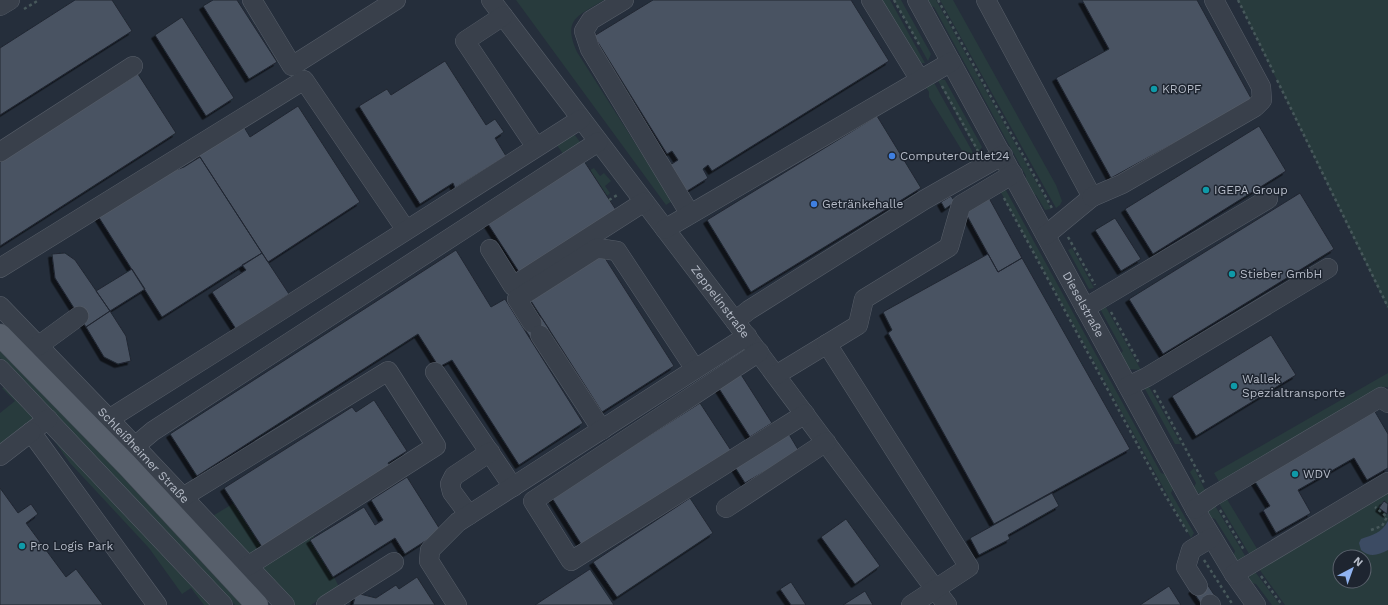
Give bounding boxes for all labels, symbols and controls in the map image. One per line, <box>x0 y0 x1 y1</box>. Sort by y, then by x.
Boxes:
place label: KROPF <box>1162 82 1201 96</box>
marker: KROPF <box>1149 84 1159 94</box>
place label: ComputerOutlet24 <box>900 149 1009 163</box>
marker: ComputerOutlet24 <box>887 151 897 161</box>
place label: IGEPA Group <box>1214 183 1288 197</box>
marker: IGEPA Group <box>1201 185 1211 195</box>
place label: Getränkehalle <box>822 197 903 211</box>
marker: Getränkehalle <box>809 199 819 209</box>
street label: Zeppelinstraße <box>688 263 752 341</box>
place label: Stieber GmbH <box>1240 267 1322 281</box>
street label: Dieselstraße <box>1060 269 1107 340</box>
marker: Stieber GmbH <box>1227 269 1237 279</box>
place label: Wallek Spezialtransporte <box>1242 372 1345 400</box>
marker: Wallek Spezialtransporte <box>1229 381 1239 391</box>
street label: Schleißheimer Straße <box>95 405 192 506</box>
place label: WDV <box>1303 467 1331 481</box>
marker: WDV <box>1290 469 1300 479</box>
place label: Pro Logis Park <box>30 539 114 553</box>
marker: Pro Logis Park <box>17 541 27 551</box>
north arrow <box>1332 549 1372 589</box>
text: N <box>1351 554 1366 569</box>

